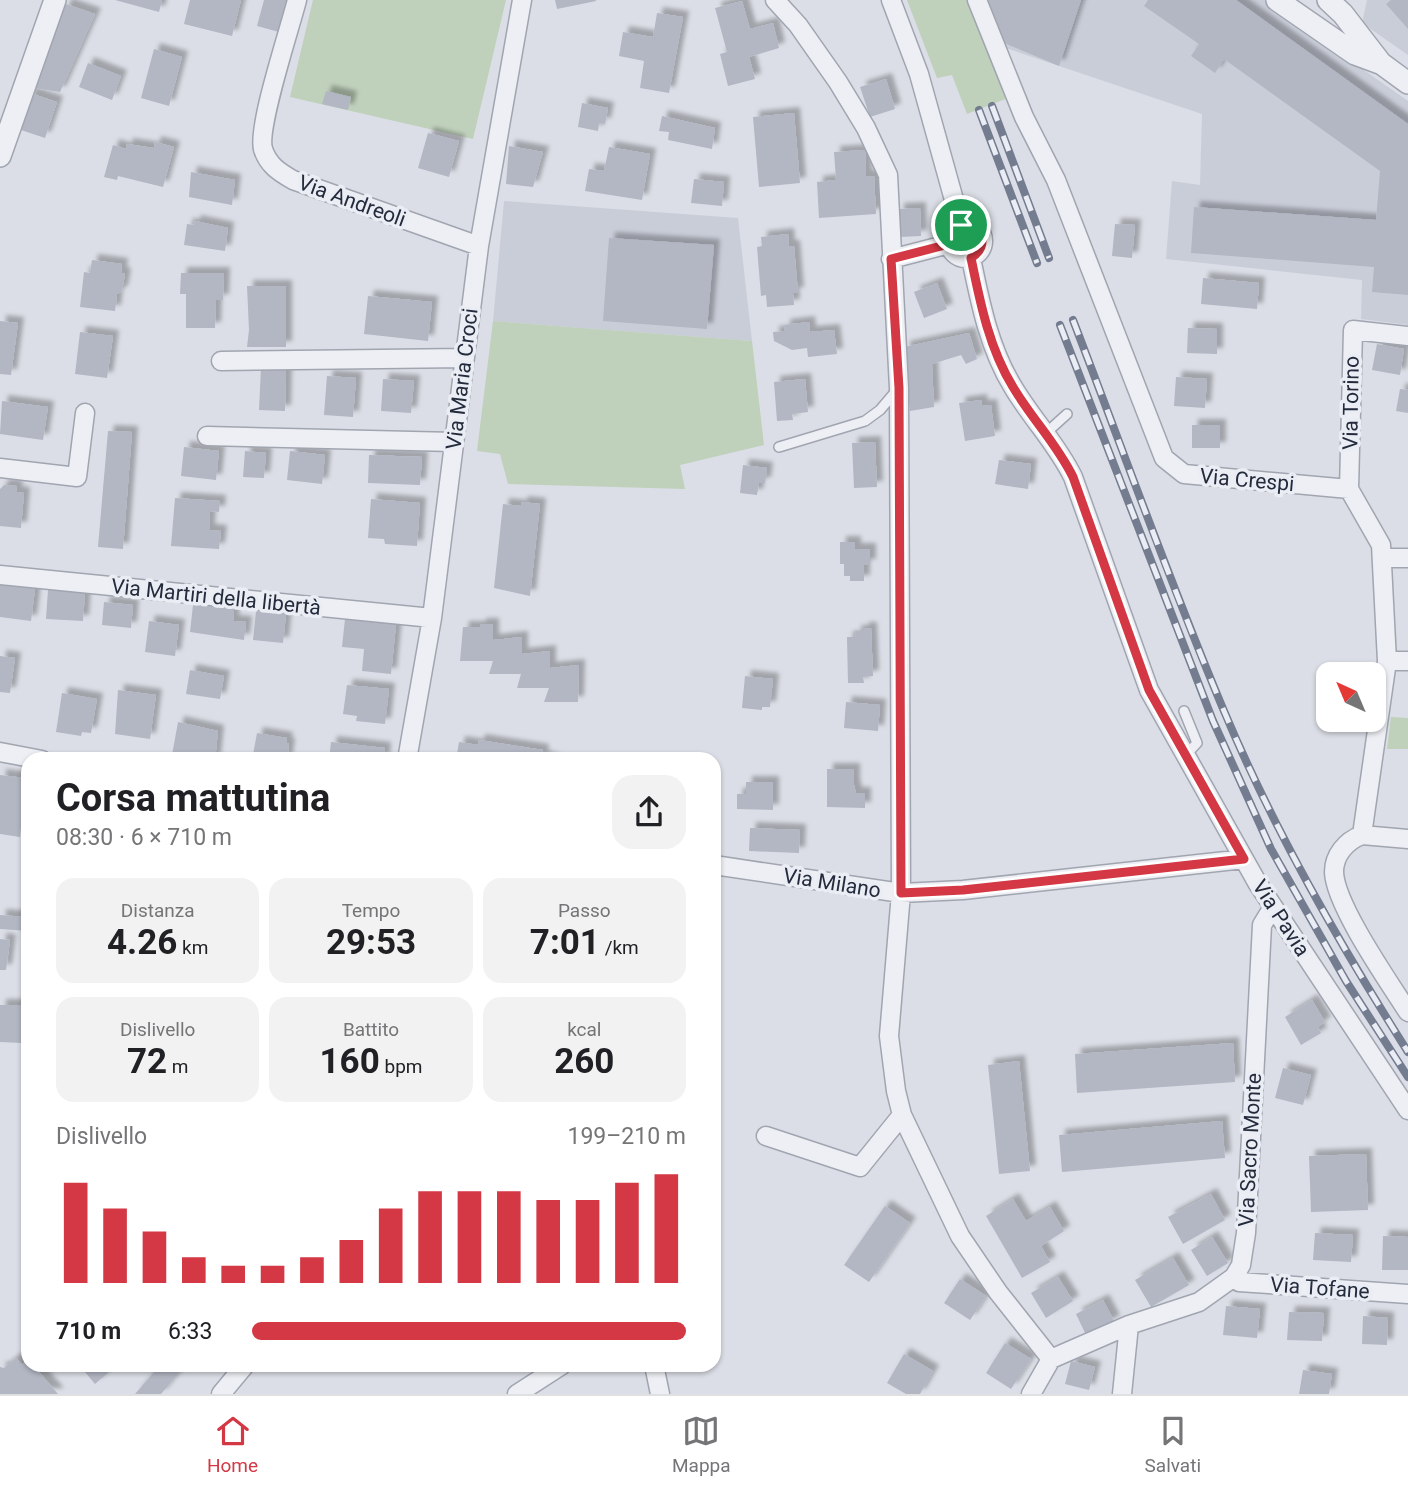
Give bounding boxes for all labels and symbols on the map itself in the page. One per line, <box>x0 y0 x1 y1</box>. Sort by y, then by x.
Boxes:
street label: Via Andreoli <box>295 170 409 232</box>
pin <box>931 195 991 255</box>
street label: Via Maria Croci <box>441 307 483 451</box>
street label: Via Torino <box>1338 356 1364 450</box>
street label: Via Crespi <box>1199 464 1295 496</box>
street label: Via Martiri della libertà <box>110 574 322 620</box>
north arrow <box>1316 662 1386 732</box>
street label: Via Milano <box>781 863 883 903</box>
street label: Via Pavia <box>1247 875 1315 961</box>
street label: Via Sacro Monte <box>1234 1072 1266 1228</box>
street label: Via Tofane <box>1269 1273 1371 1303</box>

